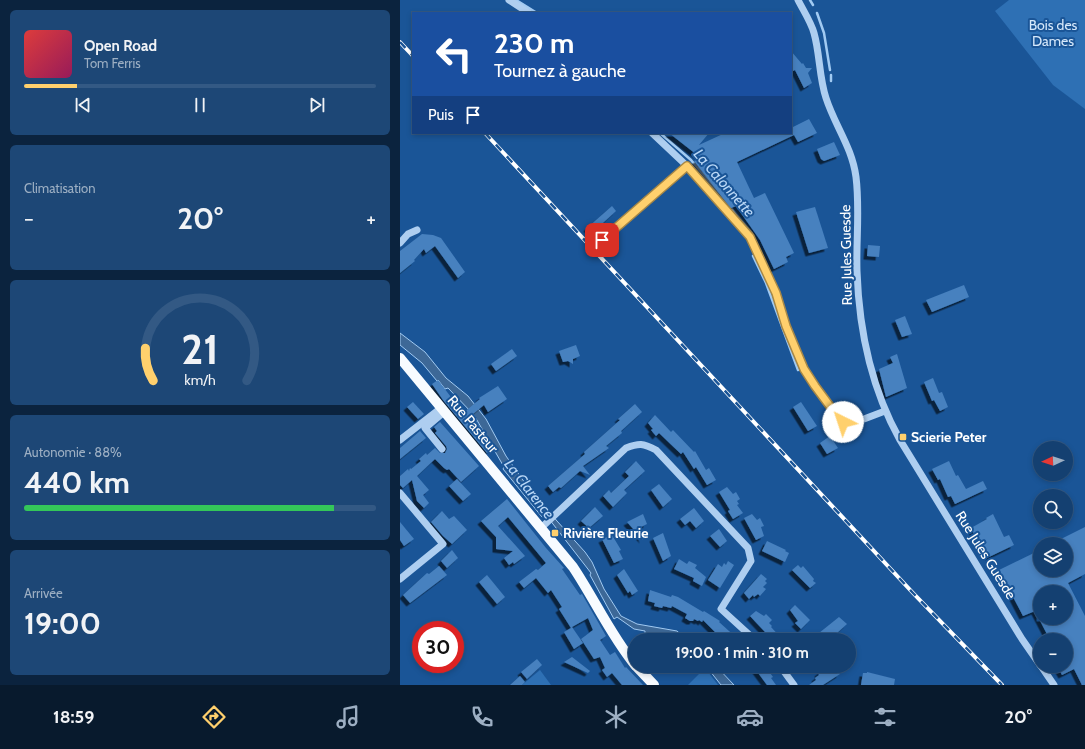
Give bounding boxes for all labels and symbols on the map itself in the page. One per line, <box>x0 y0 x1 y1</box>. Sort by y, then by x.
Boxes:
park label: Bois des Dames <box>1029 16 1078 50</box>
water label: La Calonnette <box>690 145 758 221</box>
street label: Rue Jules Guesde <box>836 205 856 305</box>
pin <box>585 223 619 257</box>
street label: Rue Pasteur <box>444 391 503 457</box>
position arrow <box>822 401 864 443</box>
place label: Scierie Peter <box>911 428 987 446</box>
marker: Scierie Peter <box>898 432 908 442</box>
north arrow <box>1033 441 1073 481</box>
water label: La Clarence <box>500 456 558 522</box>
street label: Rue Jules Guesde <box>952 508 1020 602</box>
place label: Rivière Fleurie <box>563 524 648 542</box>
marker: Rivière Fleurie <box>550 528 560 538</box>
speed limit sign: 30 <box>412 621 464 673</box>

